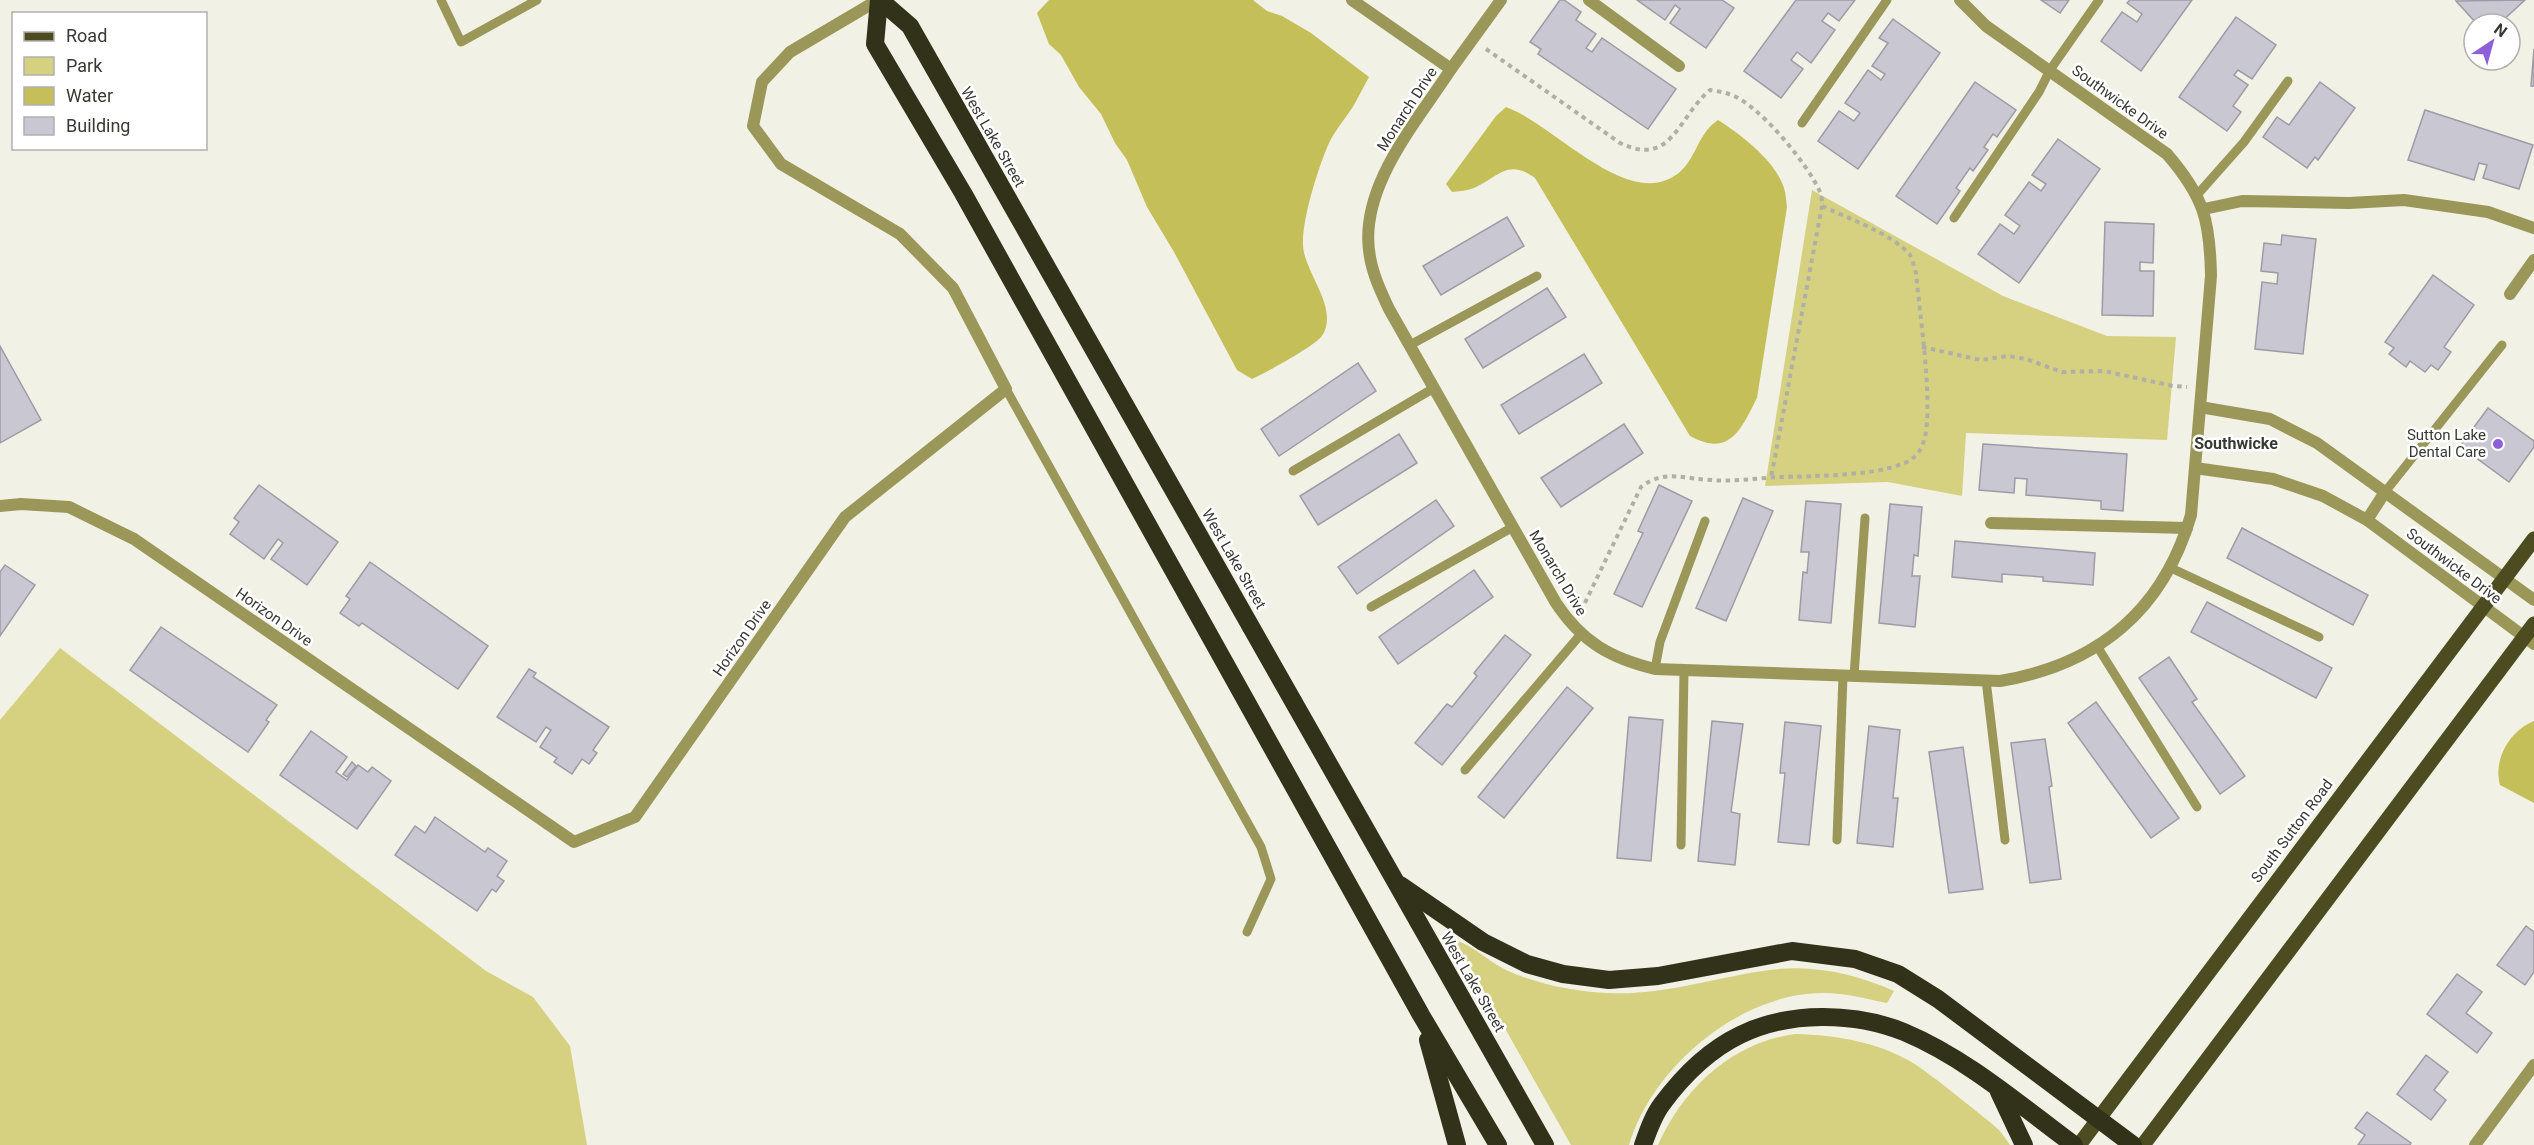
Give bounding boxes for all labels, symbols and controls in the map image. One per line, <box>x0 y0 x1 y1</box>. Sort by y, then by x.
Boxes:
legend <box>12 12 207 150</box>
north arrow <box>2462 12 2522 72</box>
text: N <box>2490 19 2511 41</box>
text: Road <box>66 25 107 46</box>
text: Park <box>66 55 103 76</box>
street label: Southwicke Drive <box>2068 61 2172 143</box>
street label: Monarch Drive <box>1373 64 1441 154</box>
street label: West Lake Street <box>957 84 1029 190</box>
text: Water <box>66 85 113 106</box>
text: Building <box>66 115 130 136</box>
place label: Sutton Lake Dental Care <box>2407 426 2486 461</box>
district label: Southwicke <box>2194 434 2278 453</box>
marker: Sutton Lake Dental Care <box>2491 437 2505 451</box>
street label: West Lake Street <box>1198 506 1270 612</box>
street label: Southwicke Drive <box>2403 524 2505 608</box>
street label: Monarch Drive <box>1525 527 1591 619</box>
street label: Horizon Drive <box>232 584 316 650</box>
street label: Horizon Drive <box>709 596 775 680</box>
street label: South Sutton Road <box>2247 776 2337 886</box>
street label: West Lake Street <box>1437 929 1509 1035</box>

